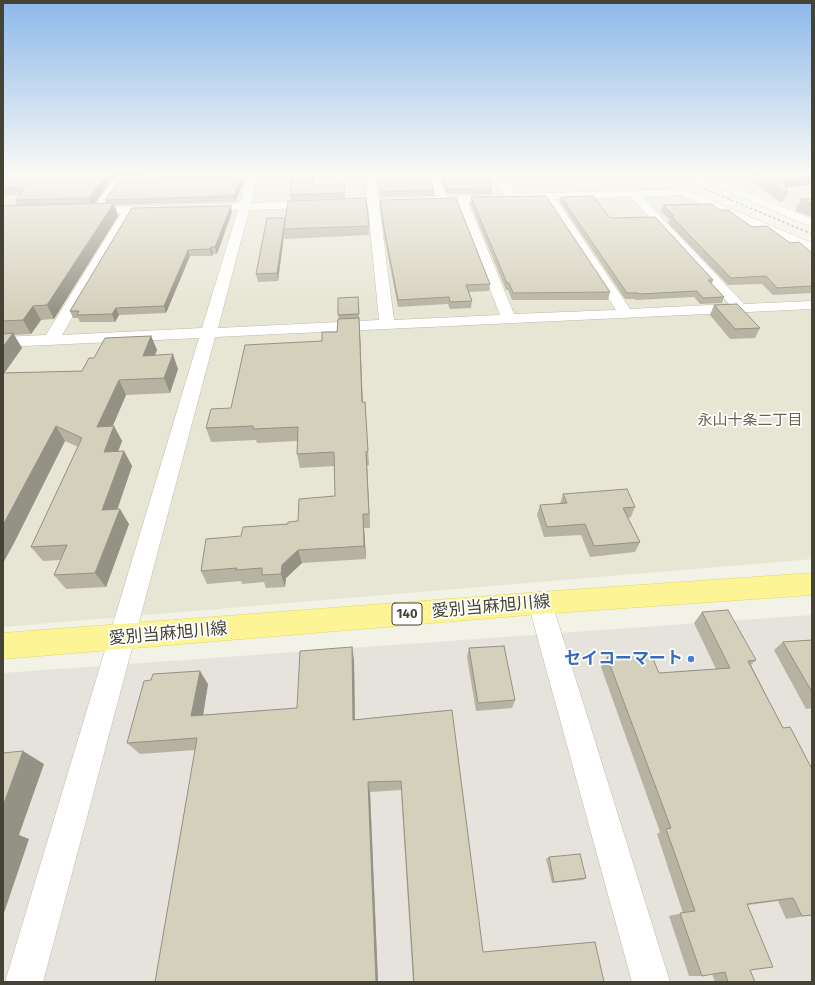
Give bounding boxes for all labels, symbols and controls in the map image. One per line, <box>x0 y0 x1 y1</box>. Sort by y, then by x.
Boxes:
district label: 永山十条二丁目 <box>698 412 802 430</box>
street label: 愛別当麻旭川線 <box>431 592 551 622</box>
road number: 140 <box>392 603 422 625</box>
street label: 愛別当麻旭川線 <box>108 619 228 649</box>
place label: セイコーマート <box>564 649 683 669</box>
marker: セイコーマート <box>686 654 696 664</box>

